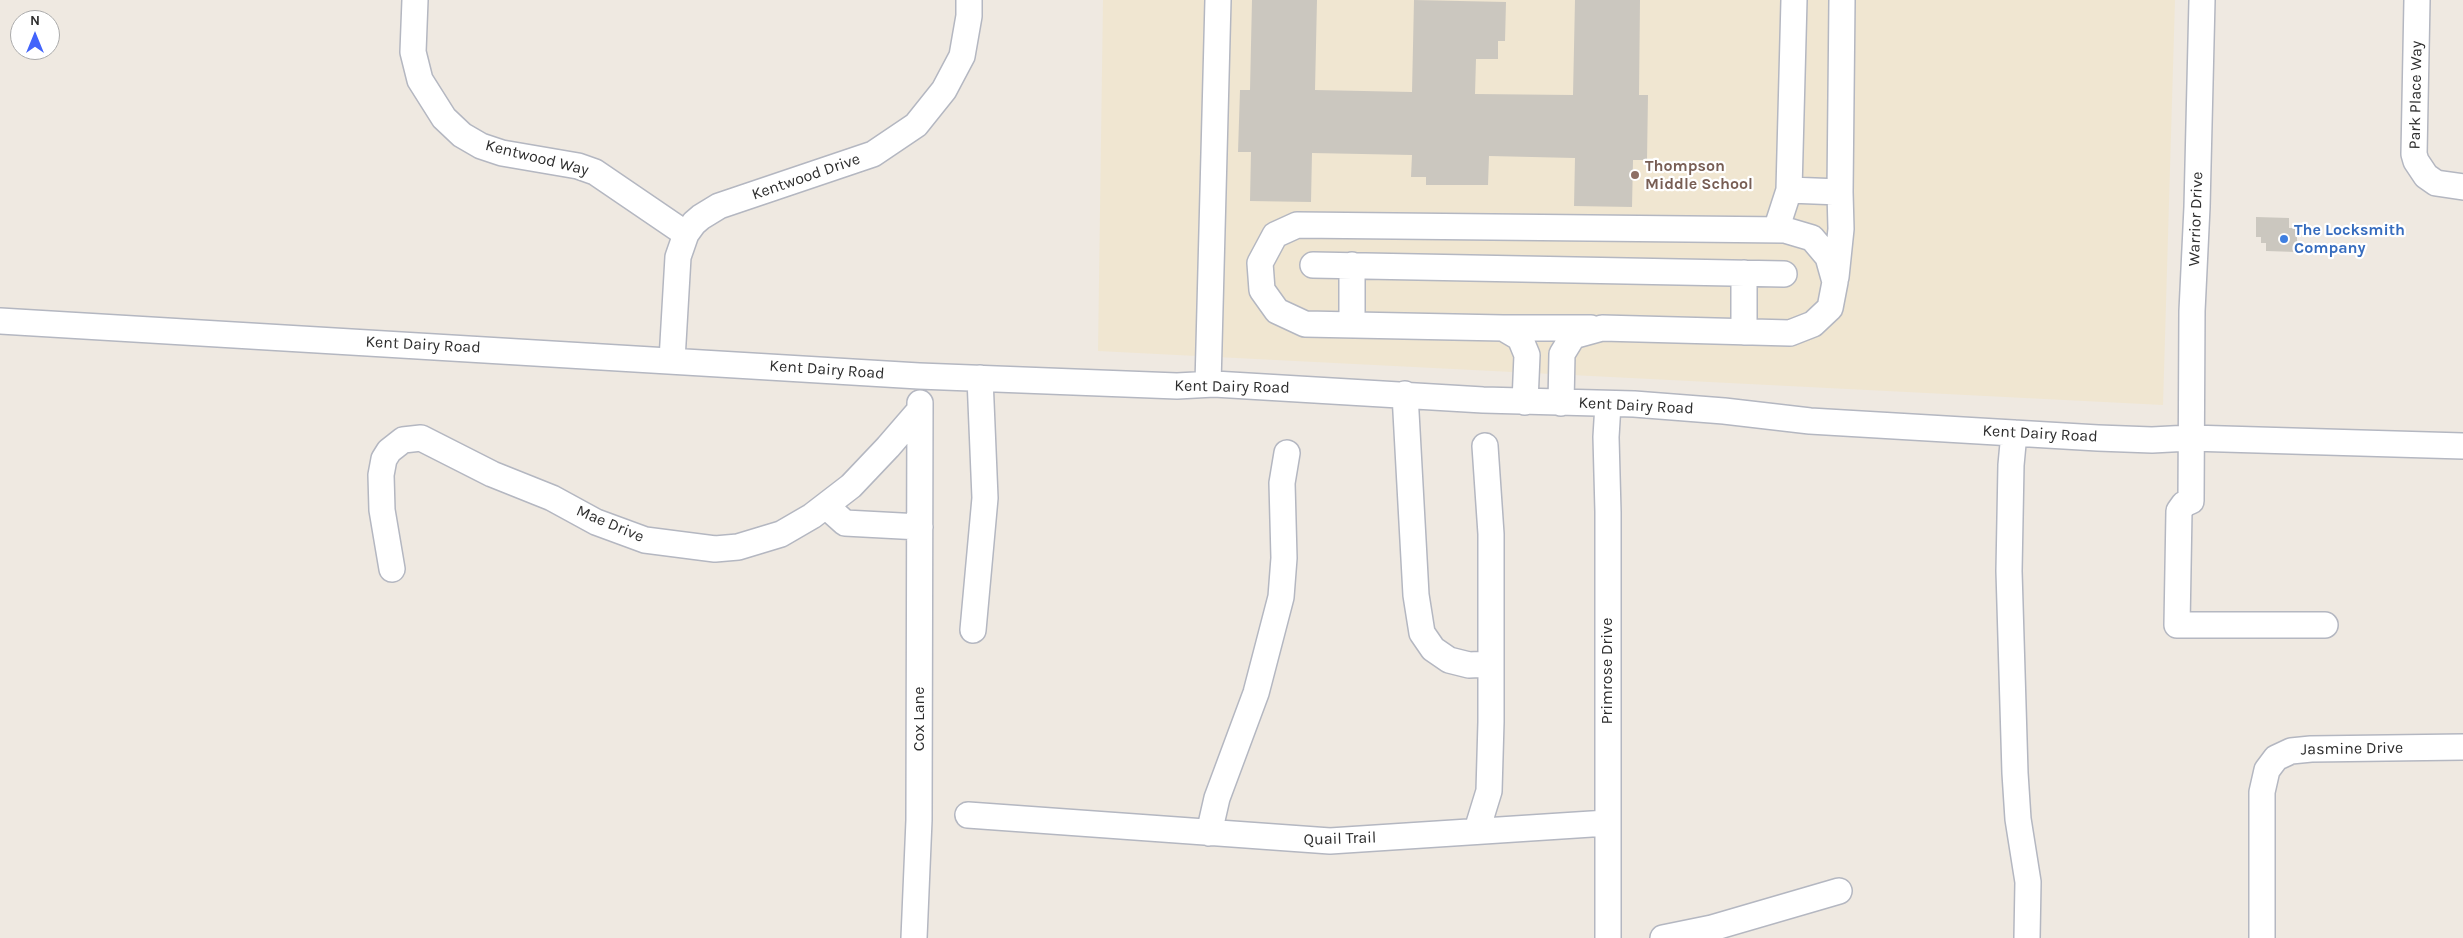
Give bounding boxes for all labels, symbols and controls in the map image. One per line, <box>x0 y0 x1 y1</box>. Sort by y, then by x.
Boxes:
north arrow <box>10 10 60 60</box>
text: N <box>30 12 40 29</box>
street label: Park Place Way <box>2405 40 2427 150</box>
street label: Kentwood Way <box>483 136 591 180</box>
street label: Kentwood Drive <box>749 149 863 205</box>
place label: Thompson Middle School <box>1645 156 1753 194</box>
marker: Thompson Middle School <box>1629 169 1641 181</box>
street label: Warrior Drive <box>2185 171 2207 267</box>
place label: The Locksmith Company <box>2294 220 2405 258</box>
marker: The Locksmith Company <box>2278 233 2290 245</box>
street label: Kent Dairy Road <box>365 332 481 358</box>
street label: Kent Dairy Road <box>769 356 885 384</box>
street label: Kent Dairy Road <box>1174 376 1290 398</box>
street label: Kent Dairy Road <box>1578 393 1694 419</box>
street label: Kent Dairy Road <box>1982 421 2098 447</box>
street label: Mae Drive <box>573 501 647 547</box>
street label: Primrose Drive <box>1597 618 1617 724</box>
street label: Cox Lane <box>909 687 929 751</box>
street label: Jasmine Drive <box>2301 739 2403 759</box>
street label: Quail Trail <box>1303 828 1377 850</box>

